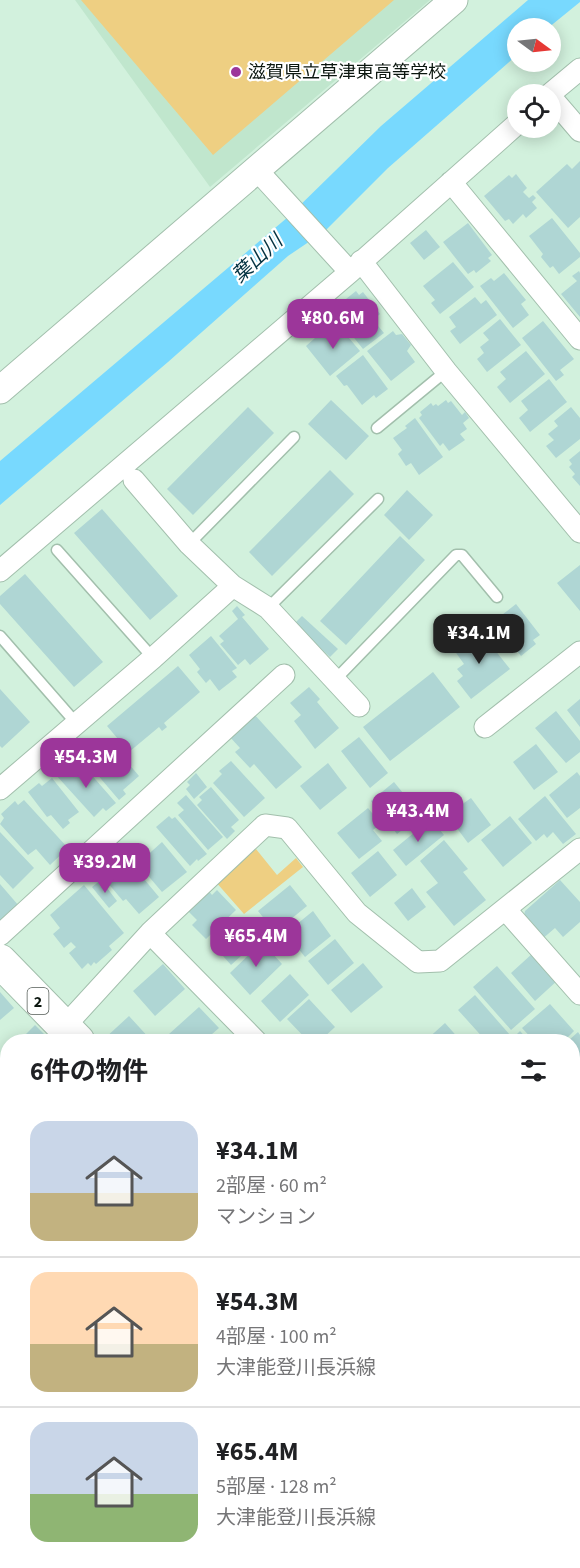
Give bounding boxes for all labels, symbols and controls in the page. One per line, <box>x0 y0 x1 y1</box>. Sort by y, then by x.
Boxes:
north arrow <box>507 18 561 72</box>
map controls <box>507 18 561 138</box>
place label: 滋賀県立草津東高等学校 <box>248 60 446 85</box>
marker: 滋賀県立草津東高等学校 <box>229 65 243 79</box>
button: locate <box>507 84 561 138</box>
water label: 葉山川 <box>226 227 291 289</box>
pin: ¥80.6M <box>284 299 382 350</box>
text: ¥80.6M <box>301 304 365 332</box>
pin: ¥34.1M <box>430 614 528 665</box>
text: ¥34.1M <box>447 619 511 647</box>
pin: ¥54.3M <box>37 738 135 789</box>
text: ¥54.3M <box>54 743 118 771</box>
pin: ¥43.4M <box>369 792 467 843</box>
text: ¥43.4M <box>386 797 450 825</box>
pin: ¥39.2M <box>56 843 154 894</box>
text: ¥39.2M <box>73 848 137 876</box>
pin: ¥65.4M <box>207 917 305 968</box>
text: ¥65.4M <box>224 922 288 950</box>
road number: 2 <box>28 988 48 1014</box>
text: 6件の物件 <box>30 1053 148 1090</box>
icon: filters <box>517 1054 550 1087</box>
text: ¥34.1M <box>216 1132 299 1169</box>
icon: home <box>78 1145 150 1217</box>
text: 2部屋 · 60 m² <box>216 1172 327 1200</box>
text: マンション <box>216 1203 316 1231</box>
text: ¥54.3M <box>216 1283 299 1320</box>
icon: home <box>78 1296 150 1368</box>
text: 4部屋 · 100 m² <box>216 1323 337 1351</box>
text: 大津能登川長浜線 <box>216 1354 376 1382</box>
text: ¥65.4M <box>216 1433 299 1470</box>
icon: home <box>78 1446 150 1518</box>
text: 5部屋 · 128 m² <box>216 1473 337 1501</box>
text: 大津能登川長浜線 <box>216 1504 376 1532</box>

